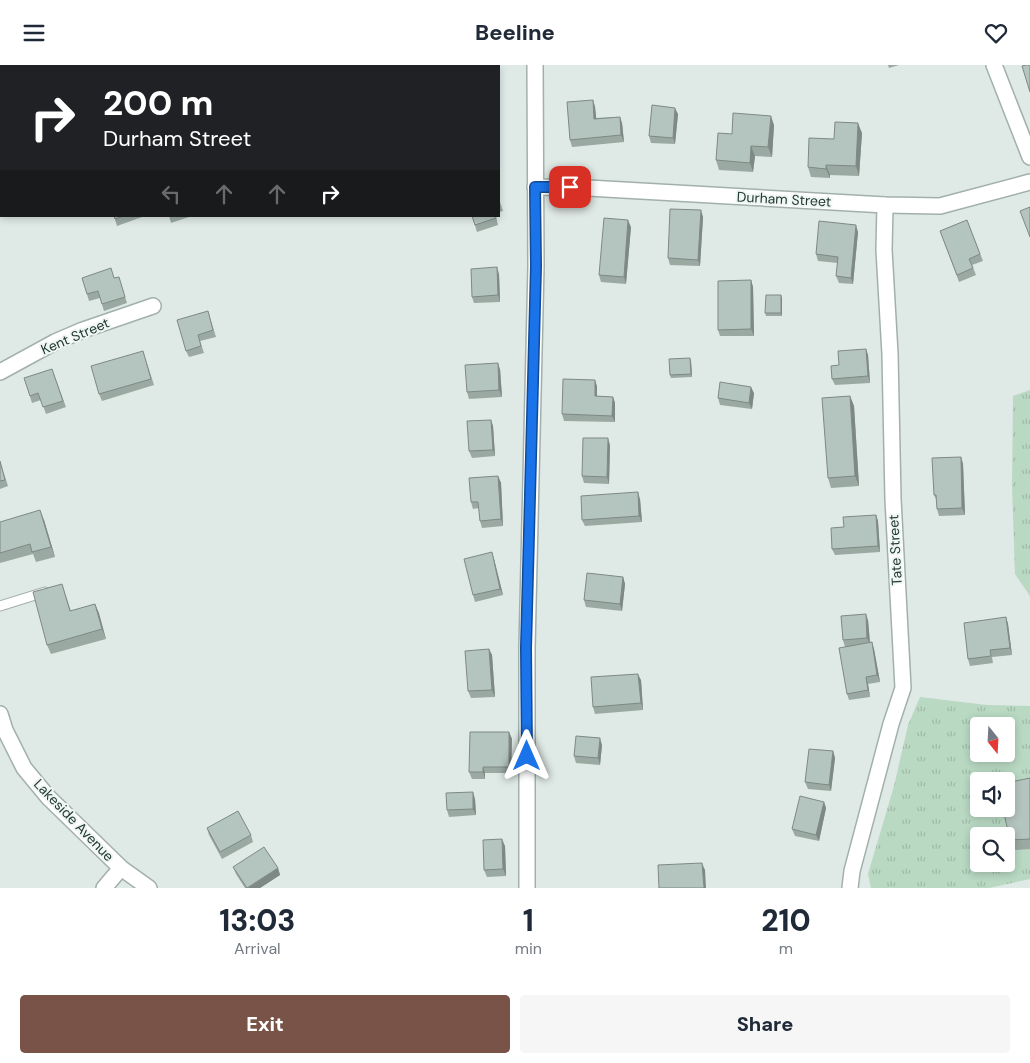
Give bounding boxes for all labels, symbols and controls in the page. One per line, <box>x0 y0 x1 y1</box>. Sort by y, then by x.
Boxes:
text: Beeline <box>475 18 555 47</box>
icon: menu <box>20 19 48 47</box>
icon: heart <box>982 19 1010 47</box>
text: 200 m <box>103 80 214 126</box>
icon: right <box>20 85 85 150</box>
text: Durham Street <box>103 124 251 153</box>
pin <box>549 166 591 208</box>
icon: arrive <box>556 173 584 201</box>
icon: left <box>157 180 185 208</box>
icon: ahead <box>210 180 238 208</box>
icon: ahead <box>263 180 291 208</box>
icon: right <box>316 180 344 208</box>
street label: Durham Street <box>736 188 832 210</box>
street label: Kent Street <box>38 314 112 358</box>
street label: Tate Street <box>884 514 906 586</box>
north arrow <box>970 717 1015 763</box>
map controls <box>970 717 1015 872</box>
position arrow <box>500 729 552 781</box>
button: sound <box>970 772 1015 817</box>
street label: Lakeside Avenue <box>30 775 118 865</box>
button: search <box>970 827 1015 872</box>
text: 13:03 <box>219 901 296 940</box>
text: 1 <box>523 901 534 940</box>
text: 210 <box>761 901 811 940</box>
text: Arrival <box>234 938 281 959</box>
text: min <box>515 938 542 959</box>
text: m <box>779 938 793 959</box>
button: Exit <box>20 995 510 1053</box>
button: Share <box>520 995 1010 1053</box>

